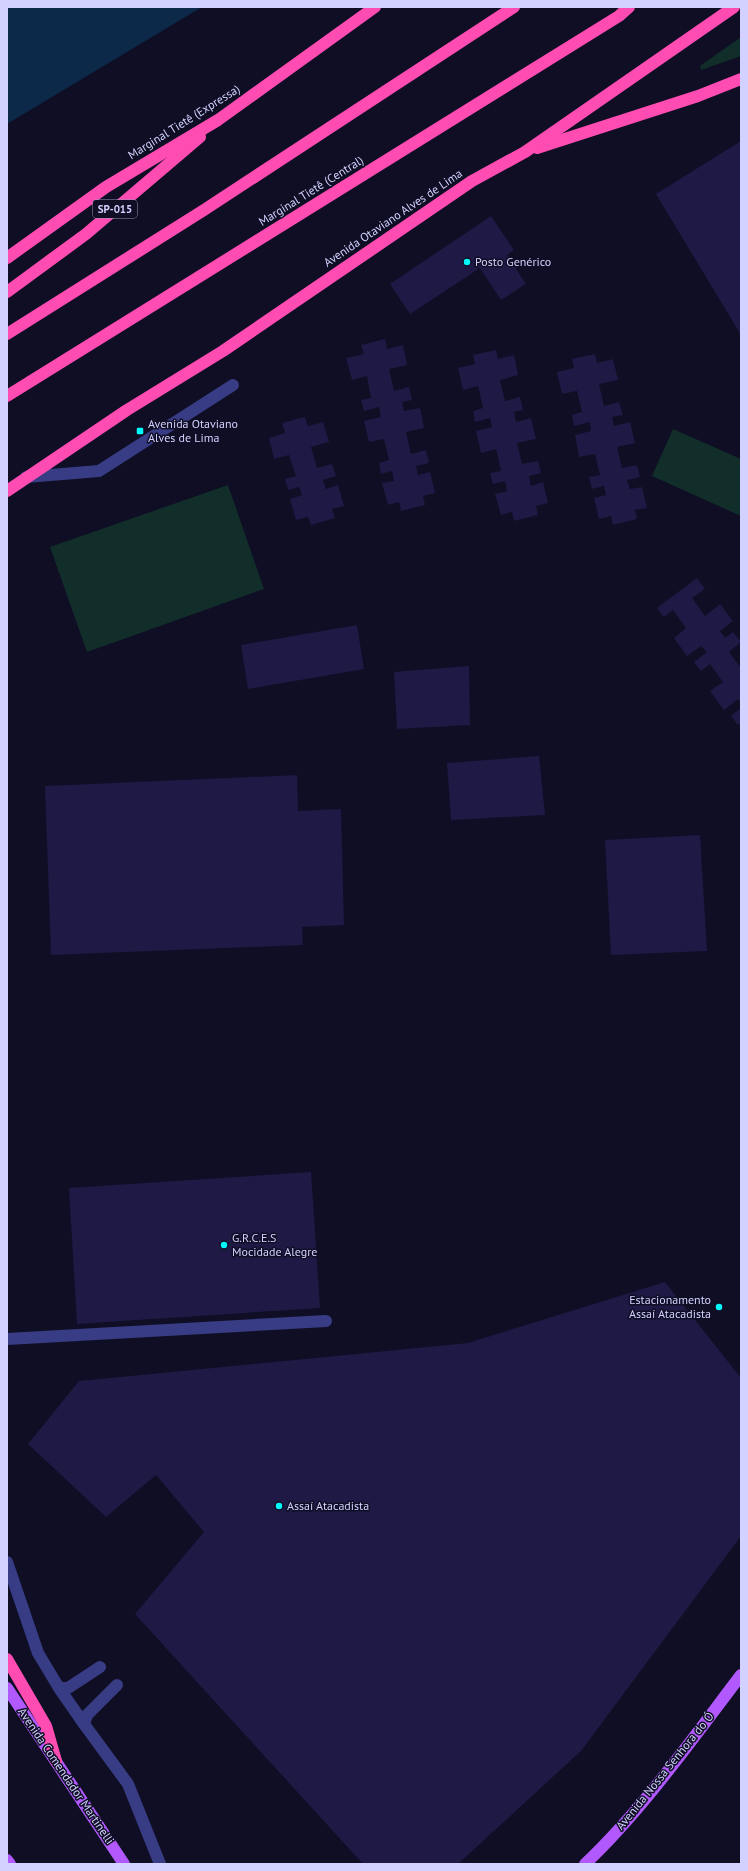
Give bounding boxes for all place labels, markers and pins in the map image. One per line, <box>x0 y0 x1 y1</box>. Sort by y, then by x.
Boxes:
place label: Posto Genérico <box>475 254 551 269</box>
marker: Posto Genérico <box>462 257 472 267</box>
place label: Avenida Otaviano Alves de Lima <box>148 416 238 445</box>
marker: Avenida Otaviano Alves de Lima <box>135 426 145 436</box>
place label: G.R.C.E.S Mocidade Alegre <box>232 1230 317 1259</box>
marker: G.R.C.E.S Mocidade Alegre <box>219 1240 229 1250</box>
place label: Estacionamento Assaí Atacadista <box>629 1292 711 1321</box>
marker: Estacionamento Assaí Atacadista <box>714 1302 724 1312</box>
place label: Assaí Atacadista <box>287 1498 369 1513</box>
marker: Assaí Atacadista <box>274 1501 284 1511</box>

